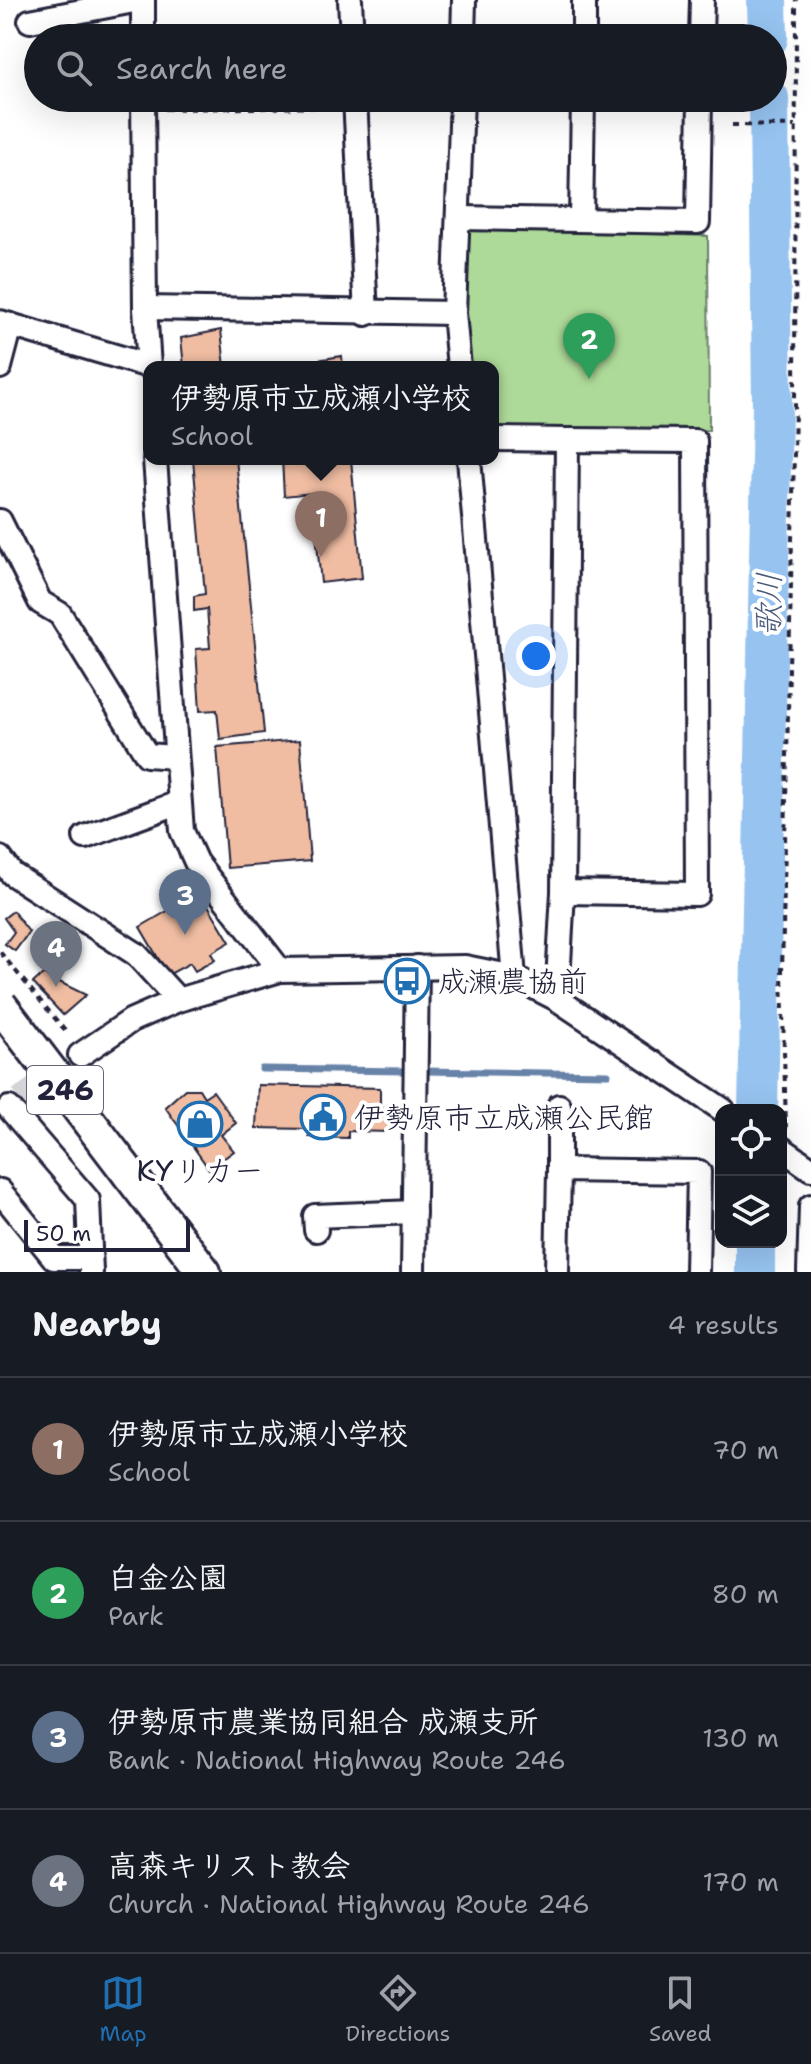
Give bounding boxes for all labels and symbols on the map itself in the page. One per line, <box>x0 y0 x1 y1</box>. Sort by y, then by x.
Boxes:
pin: 2 <box>563 313 615 379</box>
pin: 1 <box>295 491 347 557</box>
water label: 歌川 <box>746 572 790 636</box>
your location <box>516 636 556 676</box>
pin: 3 <box>159 869 211 935</box>
pin: 4 <box>30 921 82 987</box>
bus stop icon: 成瀬農協前 <box>383 957 431 1005</box>
place label: 成瀬農協前 <box>438 961 588 1002</box>
road number: 246 <box>27 1066 103 1114</box>
public building icon: 伊勢原市立成瀬公民館 <box>299 1093 347 1141</box>
place label: 伊勢原市立成瀬公民館 <box>354 1097 654 1138</box>
shop icon: KYリカー <box>176 1100 224 1148</box>
place label: KYリカー <box>136 1150 264 1191</box>
scale bar <box>24 1216 190 1252</box>

